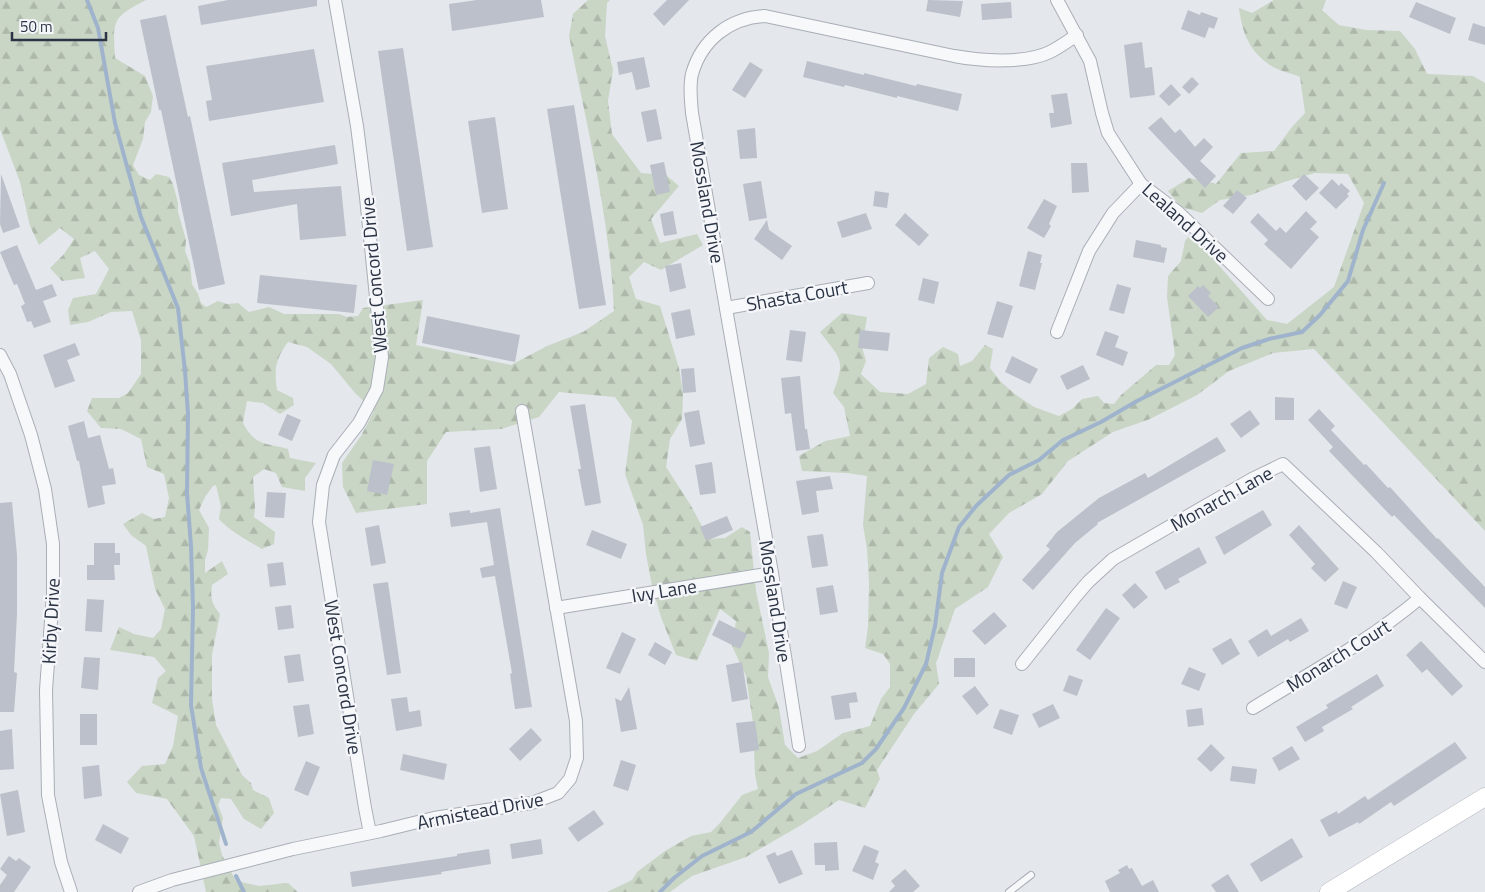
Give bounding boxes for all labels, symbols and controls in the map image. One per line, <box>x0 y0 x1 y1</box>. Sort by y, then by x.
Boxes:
scale bar <box>12 10 106 42</box>
text: 50 m <box>20 15 53 38</box>
street label: Mossland Drive <box>683 139 733 265</box>
street label: Lealand Drive <box>1136 175 1236 269</box>
street label: West Concord Drive <box>352 196 394 354</box>
street label: Shasta Court <box>744 272 850 318</box>
street label: Monarch Lane <box>1165 458 1277 538</box>
street label: Mossland Drive <box>752 538 800 664</box>
street label: Ivy Lane <box>629 571 699 609</box>
street label: Kirby Drive <box>33 577 67 665</box>
street label: West Concord Drive <box>317 597 371 757</box>
street label: Monarch Court <box>1280 611 1396 699</box>
street label: Armistead Drive <box>414 784 546 836</box>

